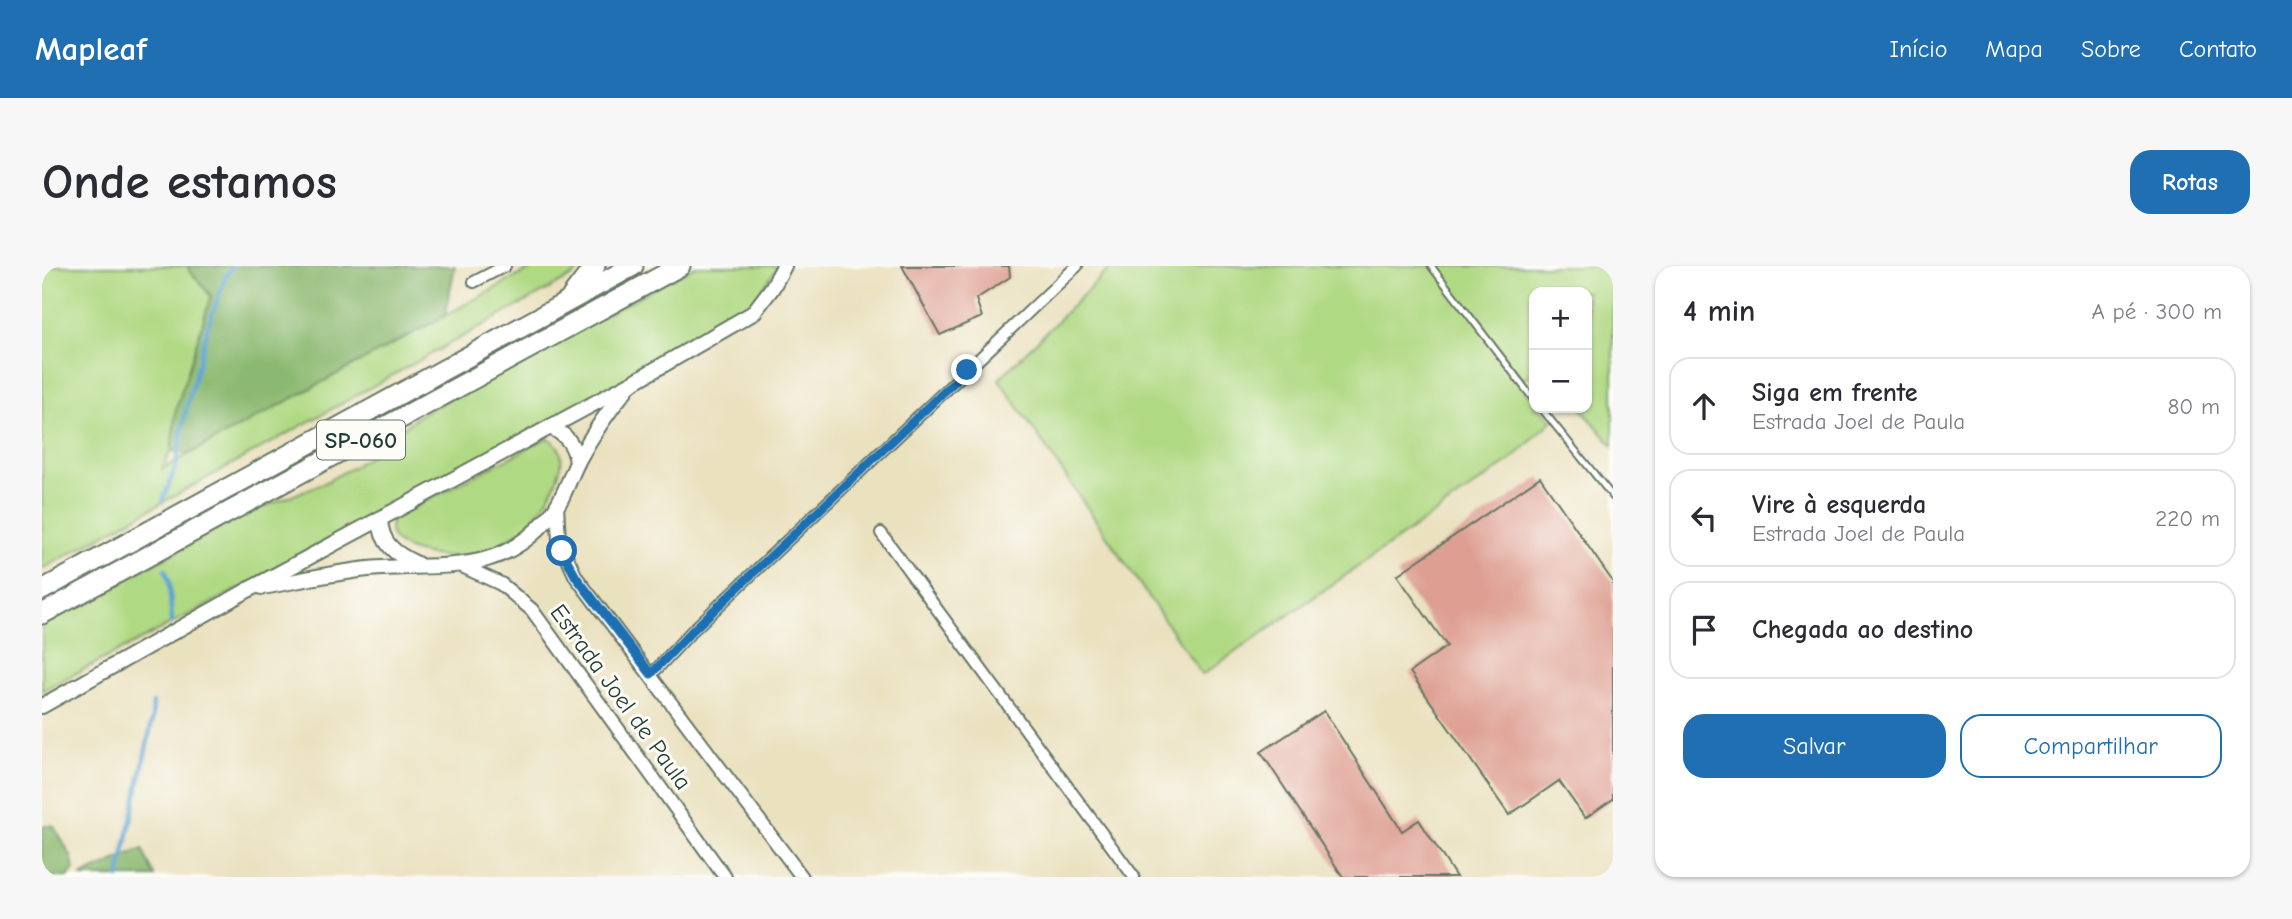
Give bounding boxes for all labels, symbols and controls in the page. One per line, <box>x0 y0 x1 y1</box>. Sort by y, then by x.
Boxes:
text: Mapleaf <box>35 30 147 68</box>
text: Início <box>1889 35 1947 63</box>
text: Mapa <box>1985 35 2043 63</box>
text: Sobre <box>2081 35 2141 63</box>
text: Contato <box>2179 35 2257 63</box>
button: Rotas <box>2130 150 2250 214</box>
text: Onde estamos <box>42 154 337 210</box>
map controls <box>1529 287 1592 413</box>
button: + <box>1529 287 1592 350</box>
text: 4 min <box>1683 294 1755 329</box>
text: A pé · 300 m <box>2091 298 2222 325</box>
button: − <box>1529 350 1592 413</box>
route end <box>951 354 982 385</box>
text: Siga em frente <box>1752 378 1918 408</box>
icon: ahead <box>1685 387 1723 425</box>
text: 80 m <box>2167 393 2220 420</box>
text: Estrada Joel de Paula <box>1752 408 1965 435</box>
road number: SP-060 <box>317 420 405 460</box>
text: Vire à esquerda <box>1752 490 1926 520</box>
icon: left <box>1685 499 1723 537</box>
text: 220 m <box>2155 505 2220 532</box>
text: Estrada Joel de Paula <box>1752 520 1965 547</box>
route start <box>546 535 577 566</box>
street label: Estrada Joel de Paula <box>544 599 698 795</box>
icon: arrive <box>1685 611 1723 649</box>
text: Chegada ao destino <box>1752 615 1973 645</box>
button: Salvar <box>1683 714 1946 778</box>
button: Compartilhar <box>1960 714 2222 778</box>

